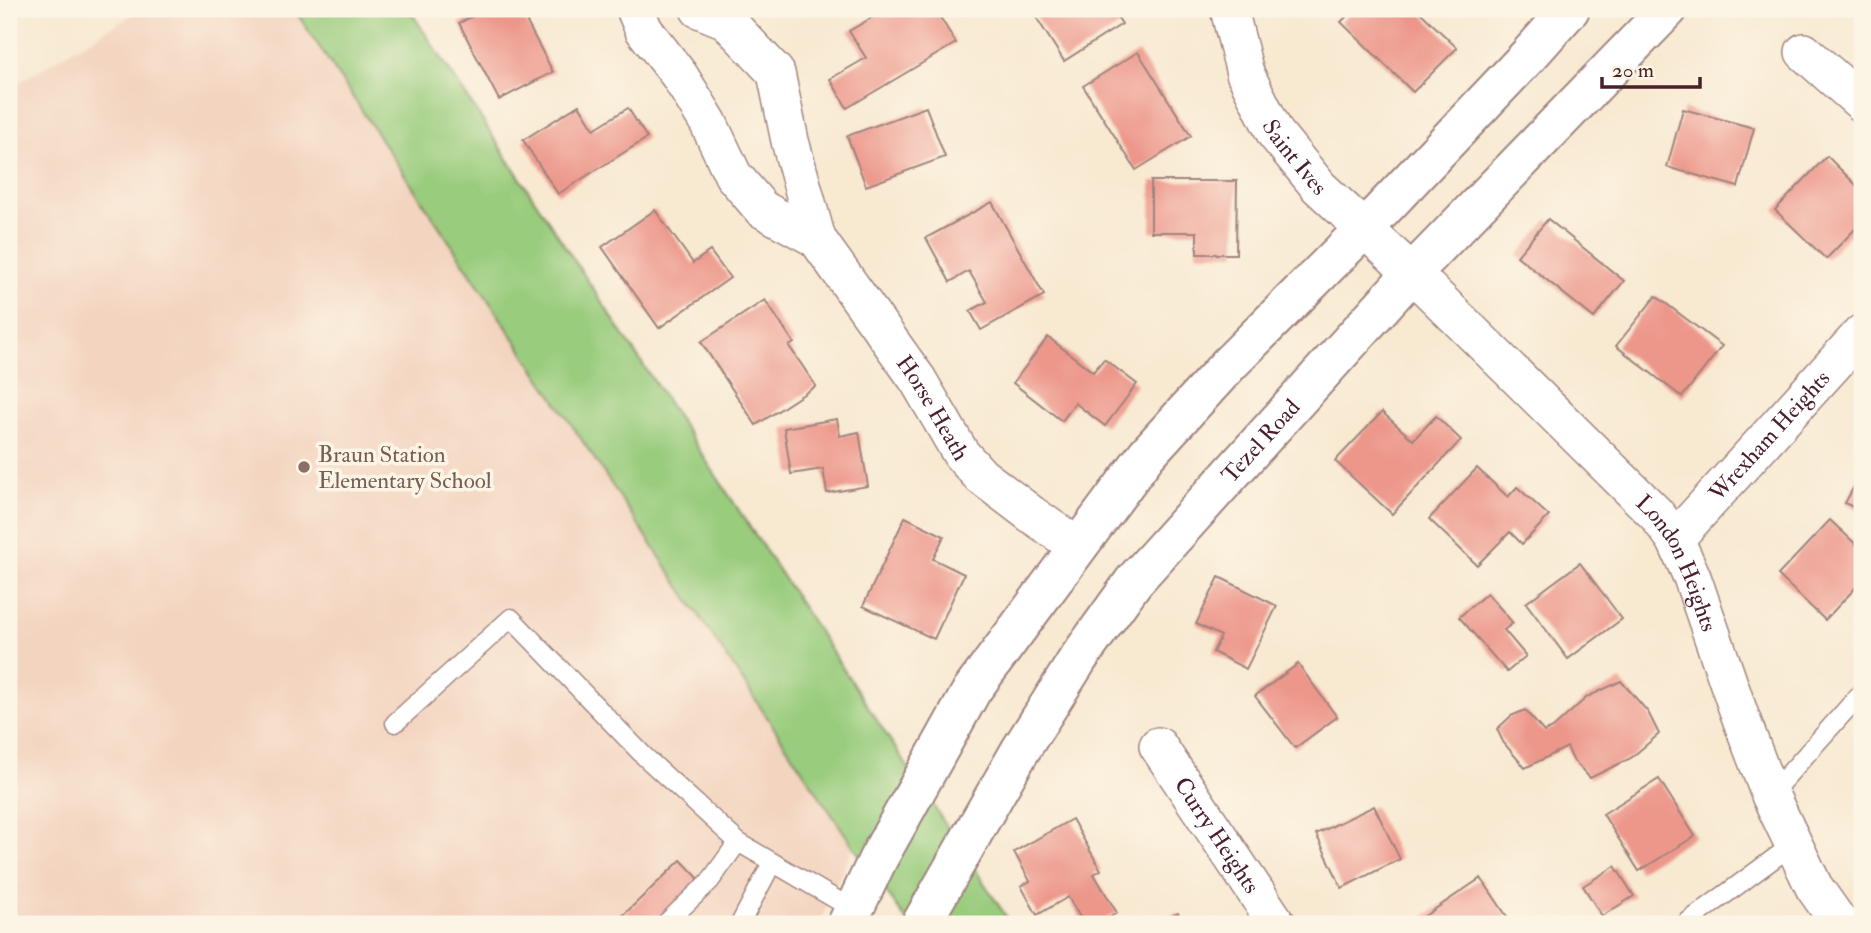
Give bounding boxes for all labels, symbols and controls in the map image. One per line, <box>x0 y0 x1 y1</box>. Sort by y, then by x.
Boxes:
scale bar <box>1602 46 1700 90</box>
text: 20 m <box>1612 57 1654 84</box>
street label: Saint Ives <box>1256 115 1333 202</box>
street label: Horse Heath <box>890 349 976 465</box>
street label: Wrexham Heights <box>1702 364 1836 508</box>
street label: Tezel Road <box>1215 393 1306 489</box>
place label: Braun Station Elementary School <box>318 440 492 495</box>
marker: Braun Station Elementary School <box>296 459 312 475</box>
street label: London Heights <box>1630 488 1724 635</box>
street label: Curry Heights <box>1168 771 1267 899</box>

